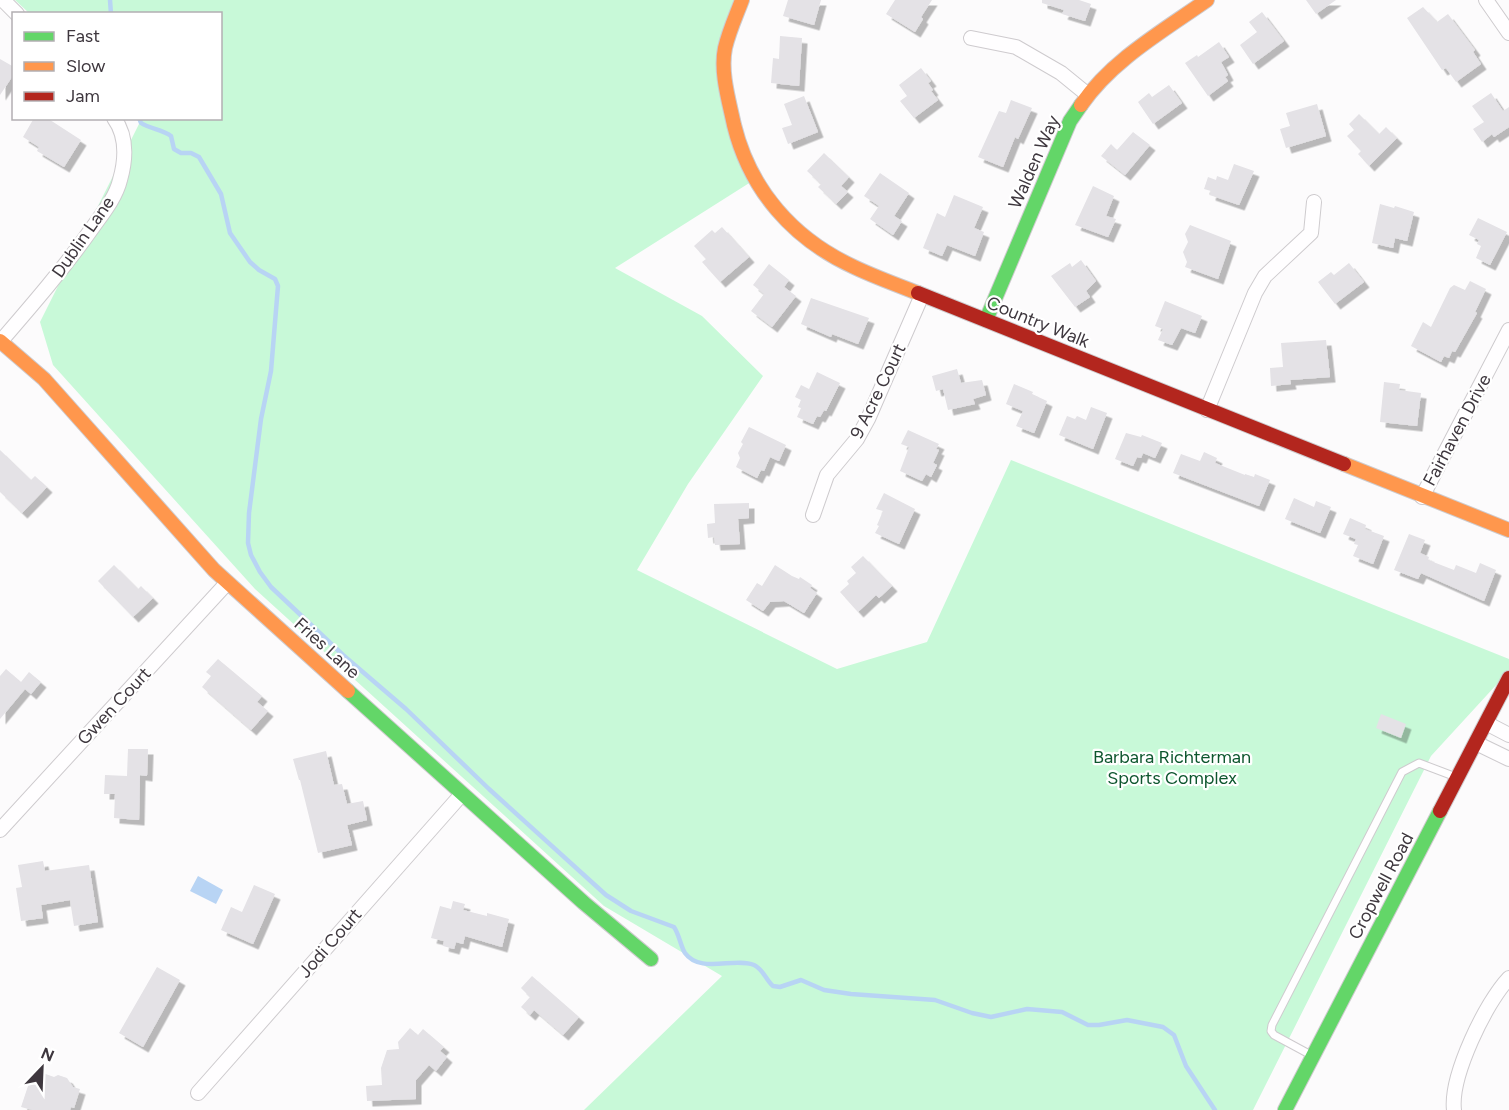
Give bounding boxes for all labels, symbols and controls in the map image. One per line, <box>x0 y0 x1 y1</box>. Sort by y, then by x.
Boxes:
legend <box>12 12 222 120</box>
text: Fast <box>66 25 100 47</box>
text: Slow <box>66 55 105 77</box>
text: Jam <box>66 85 100 107</box>
street label: Walden Way <box>1004 112 1065 212</box>
street label: Dublin Lane <box>47 192 119 282</box>
street label: Country Walk <box>983 291 1093 353</box>
street label: 9 Acre Court <box>846 340 911 442</box>
street label: Fairhaven Drive <box>1418 370 1496 490</box>
street label: Fries Lane <box>290 613 365 683</box>
street label: Gwen Court <box>72 662 156 749</box>
park label: Barbara Richterman Sports Complex <box>1093 746 1251 789</box>
street label: Cropwell Road <box>1344 829 1418 943</box>
street label: Jodi Court <box>294 903 366 982</box>
north arrow <box>12 1038 72 1098</box>
text: N <box>38 1043 57 1066</box>

